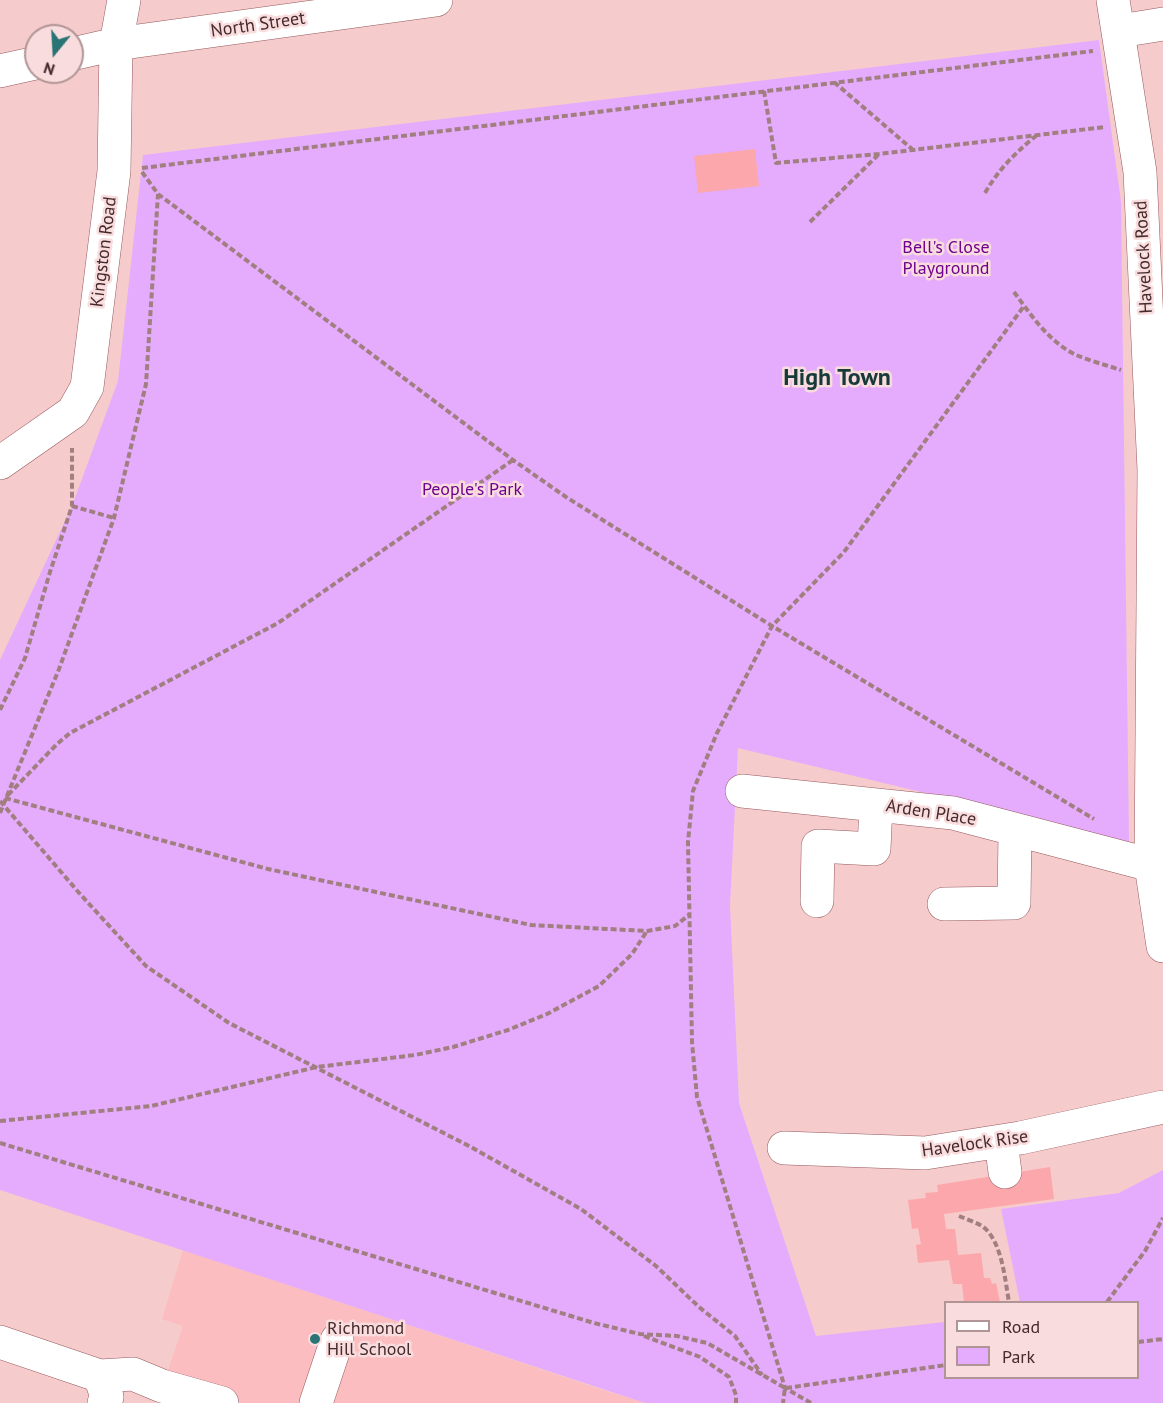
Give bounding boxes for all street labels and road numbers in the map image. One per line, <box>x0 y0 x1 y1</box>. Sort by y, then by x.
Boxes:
street label: North Street <box>209 8 307 42</box>
street label: Kingston Road <box>87 195 121 309</box>
street label: Havelock Road <box>1130 200 1158 314</box>
street label: Arden Place <box>884 795 978 831</box>
street label: Havelock Rise <box>920 1126 1030 1162</box>

